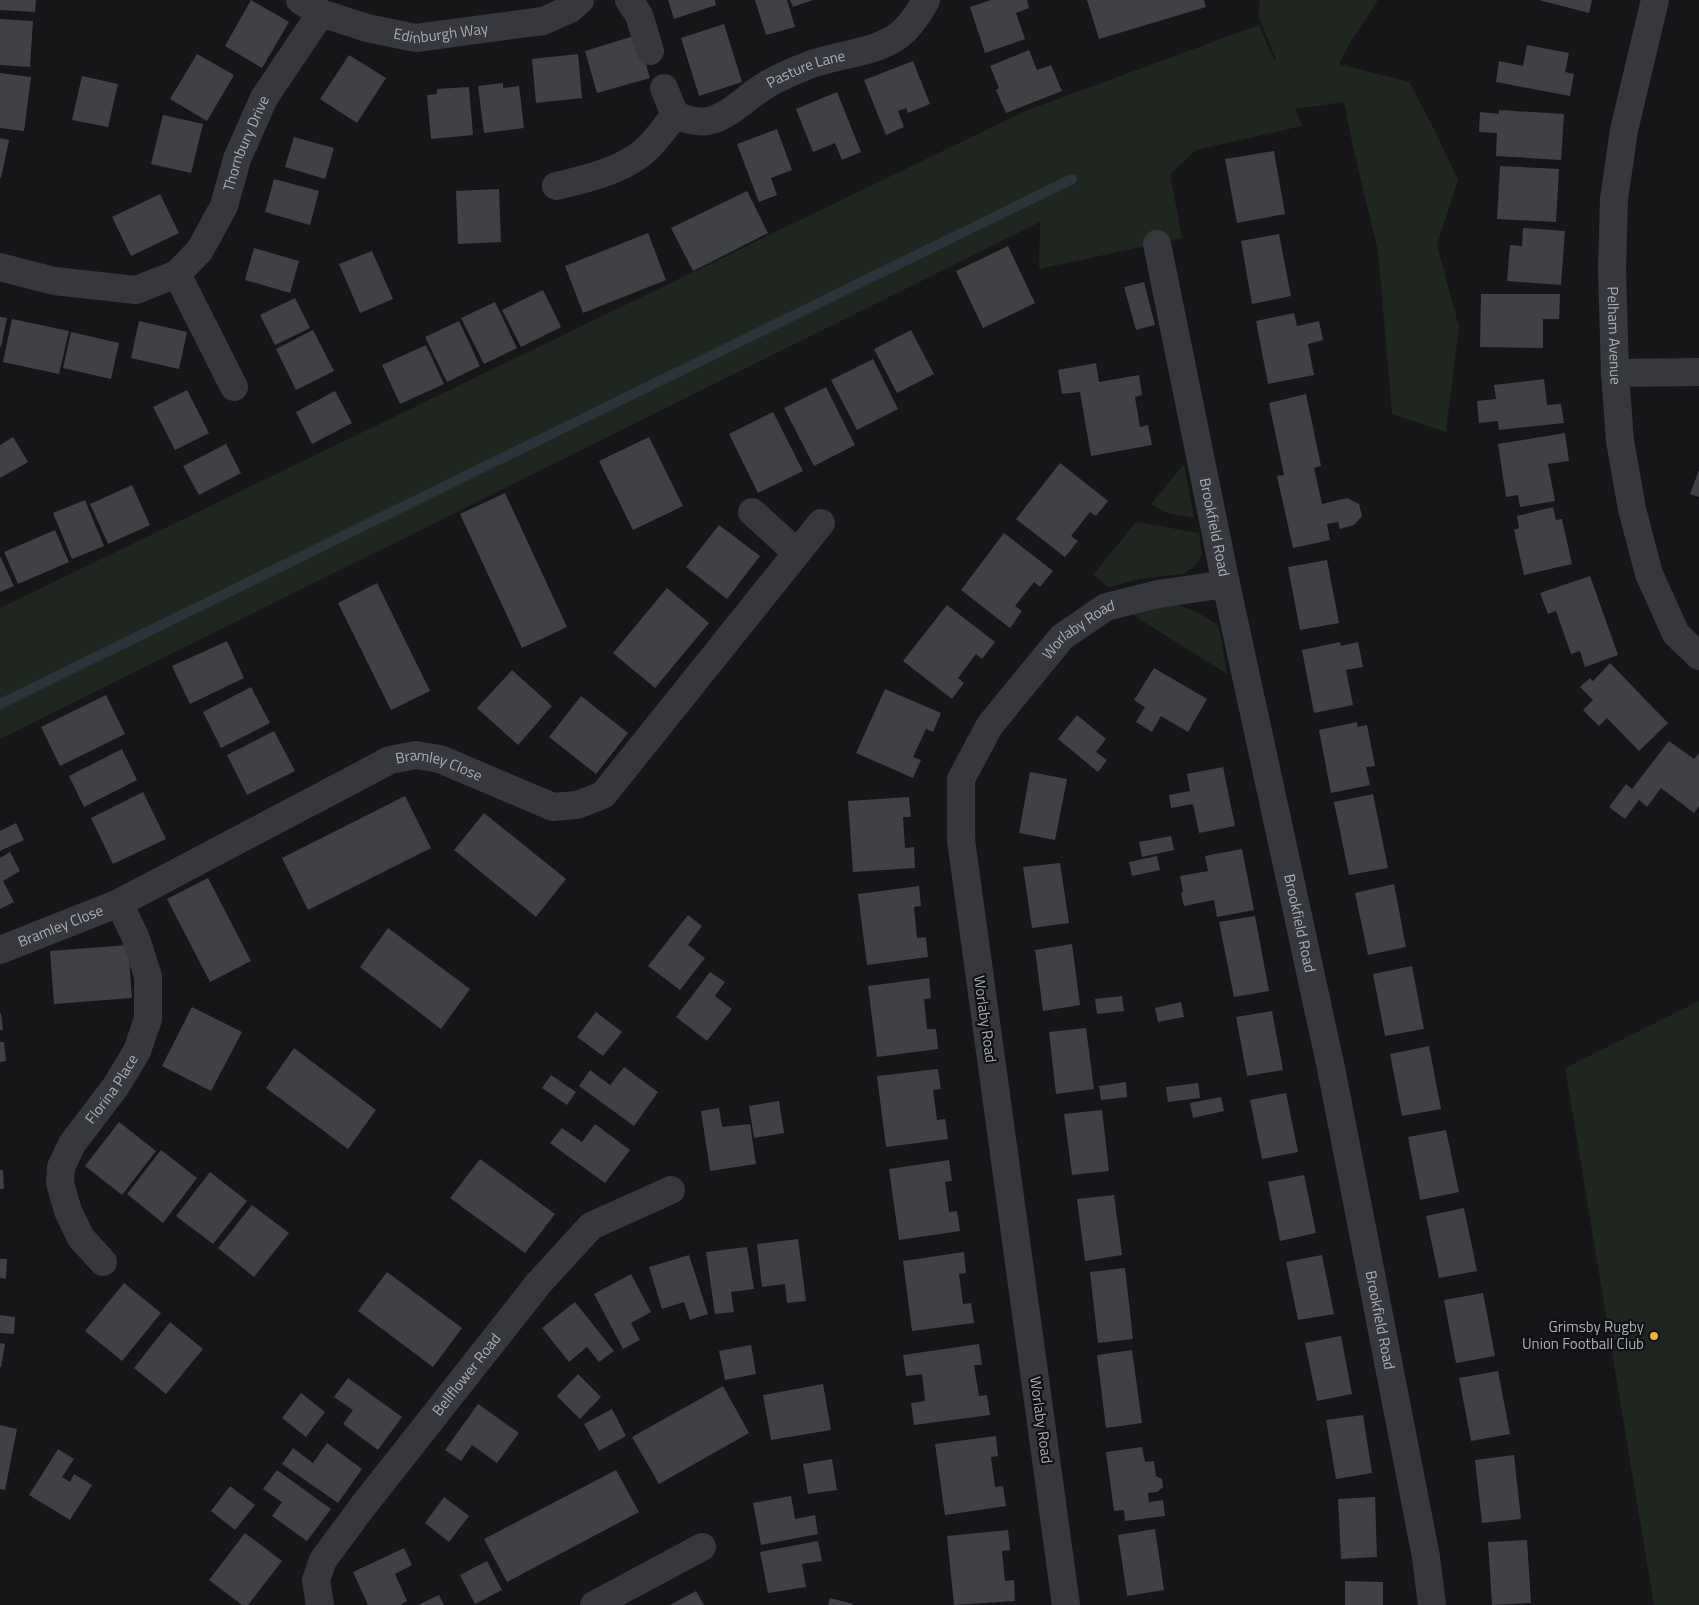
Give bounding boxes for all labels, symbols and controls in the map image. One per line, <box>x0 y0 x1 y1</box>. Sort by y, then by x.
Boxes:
street label: Edinburgh Way <box>392 16 489 49</box>
street label: Pasture Lane <box>762 44 847 94</box>
street label: Thornbury Drive <box>217 92 275 194</box>
street label: Pelham Avenue <box>1601 286 1628 385</box>
street label: Brookfield Road <box>1194 476 1236 579</box>
street label: Worlaby Road <box>1036 593 1117 664</box>
street label: Bramley Close <box>393 743 486 787</box>
street label: Brookfield Road <box>1278 872 1322 975</box>
street label: Bramley Close <box>14 898 106 953</box>
street label: Worlaby Road <box>968 974 1003 1064</box>
street label: Florina Place <box>79 1050 144 1129</box>
street label: Brookfield Road <box>1360 1269 1401 1371</box>
place label: Grimsby Rugby Union Football Club <box>1522 1315 1644 1355</box>
street label: Bellflower Road <box>426 1328 506 1421</box>
marker: Grimsby Rugby Union Football Club <box>1648 1330 1660 1342</box>
street label: Worlaby Road <box>1024 1375 1059 1465</box>

